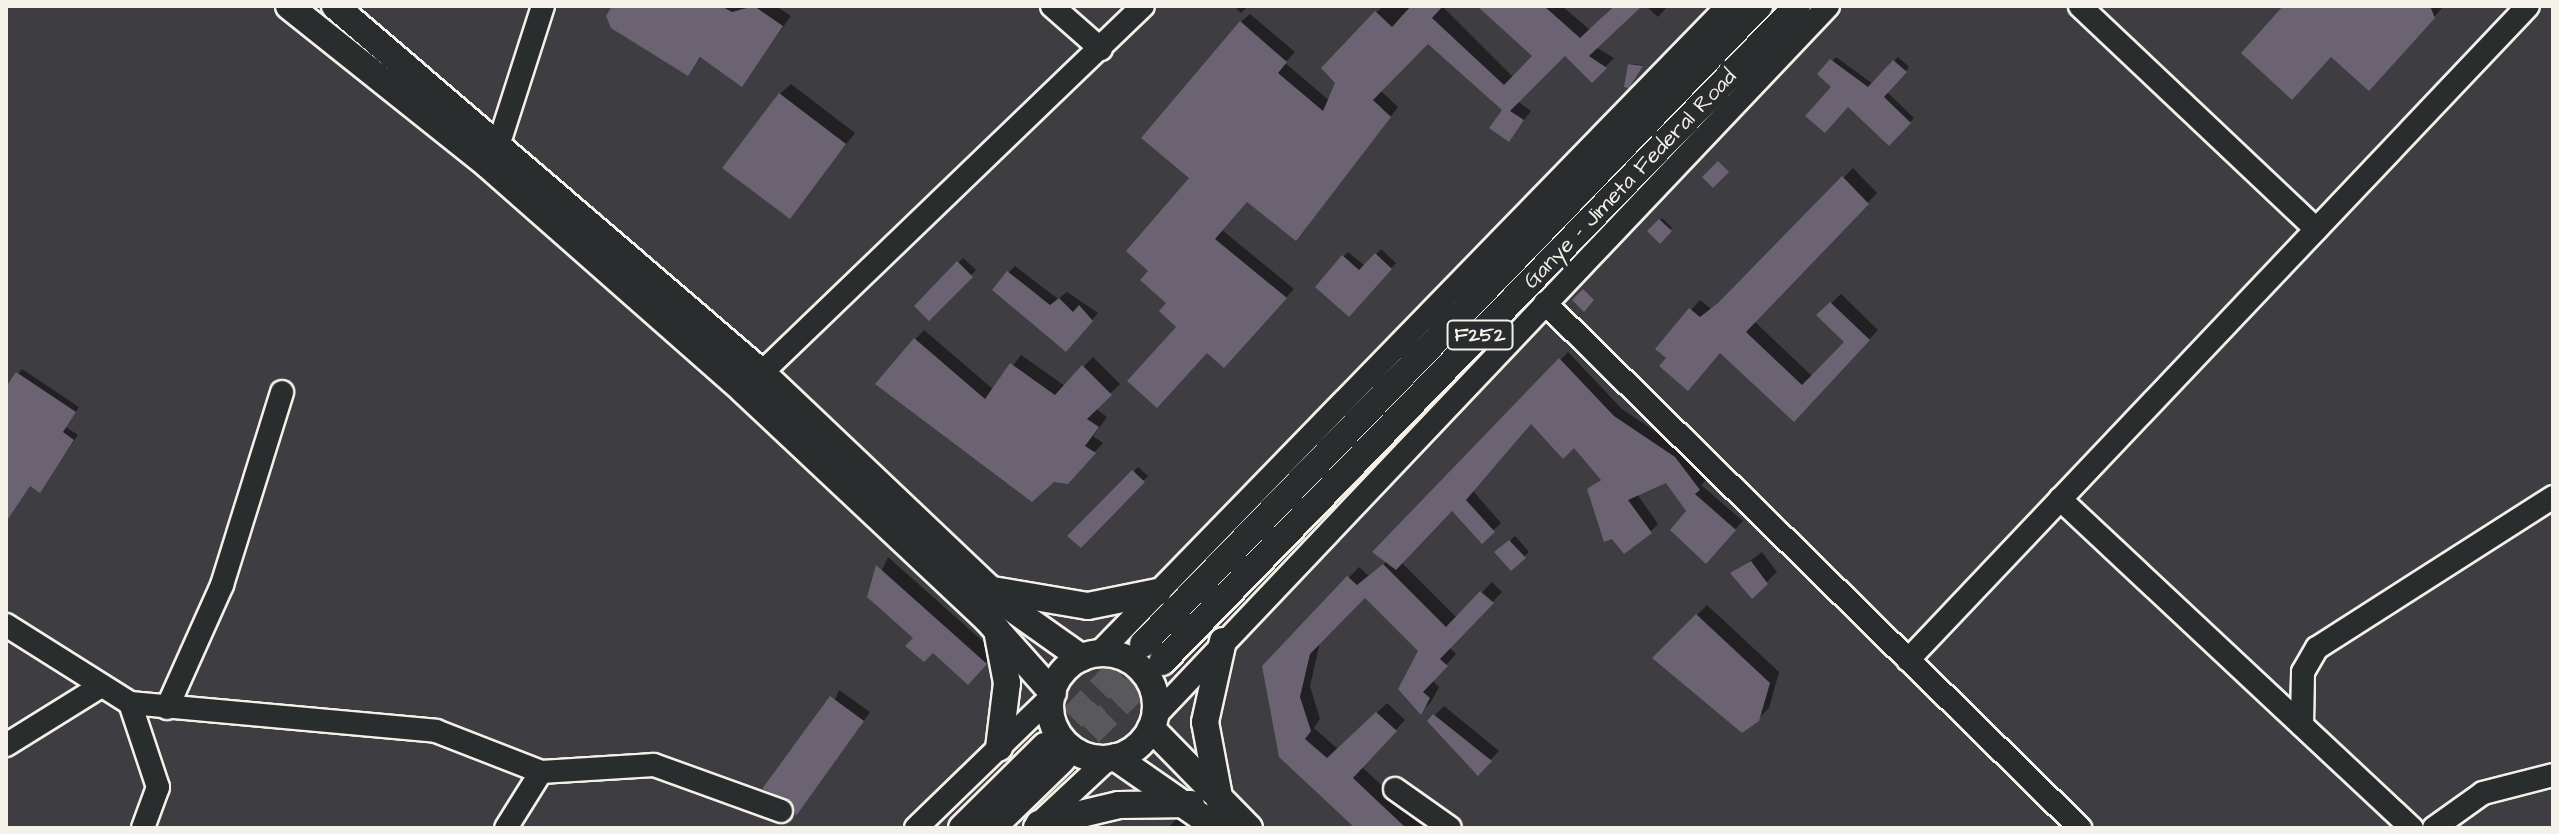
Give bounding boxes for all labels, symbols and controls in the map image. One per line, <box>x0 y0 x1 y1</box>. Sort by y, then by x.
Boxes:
street label: Ganye - Jimeta Federal Road <box>1518 64 1742 294</box>
road number: F252 <box>1446 319 1514 351</box>

